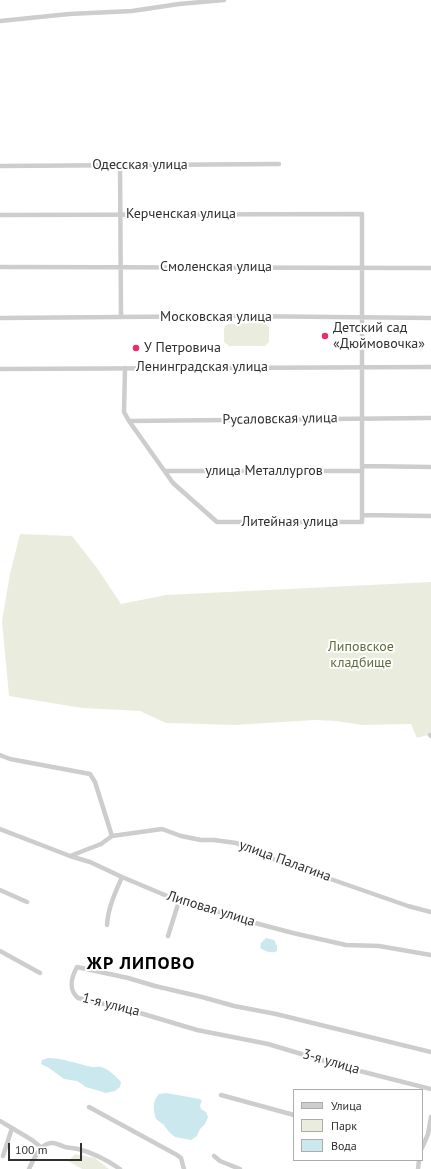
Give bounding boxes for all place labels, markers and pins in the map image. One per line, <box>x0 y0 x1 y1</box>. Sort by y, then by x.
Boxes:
place label: Детский сад «Дюймовочка» <box>333 320 425 352</box>
marker: Детский сад «Дюймовочка» <box>320 331 330 341</box>
place label: У Петровича <box>144 340 221 356</box>
marker: У Петровича <box>131 343 141 353</box>

